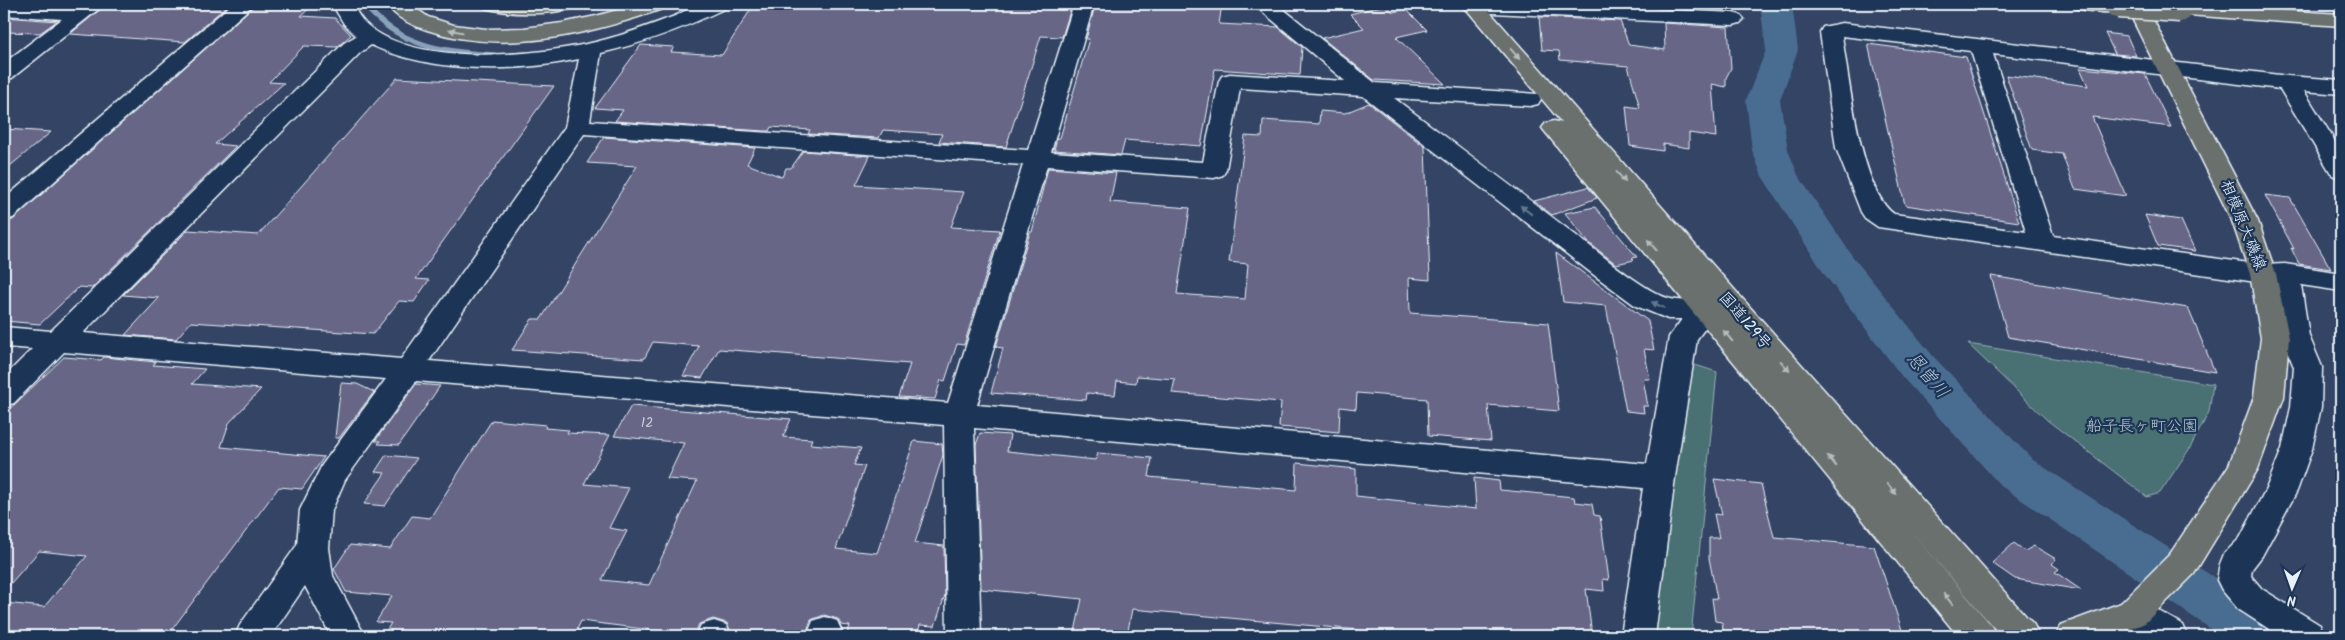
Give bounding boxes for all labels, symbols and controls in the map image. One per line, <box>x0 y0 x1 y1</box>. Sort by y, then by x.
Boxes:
one-way arrow <box>447 26 463 34</box>
one-way arrow <box>1510 47 1521 60</box>
one-way arrow <box>1616 171 1627 184</box>
street label: 相模原大磯線 <box>2213 176 2273 274</box>
one-way arrow <box>1519 205 1533 215</box>
one-way arrow <box>1646 238 1657 251</box>
street label: 国道129号 <box>1713 286 1777 356</box>
one-way arrow <box>1651 300 1665 308</box>
one-way arrow <box>1723 330 1734 342</box>
water label: 恩曽川 <box>1898 346 1956 406</box>
one-way arrow <box>1779 360 1791 372</box>
house number: 12 <box>641 412 653 434</box>
park label: 船子長ヶ町公園 <box>2086 414 2198 439</box>
one-way arrow <box>1827 454 1838 467</box>
one-way arrow <box>1886 482 1898 494</box>
north arrow <box>2268 562 2318 612</box>
text: N <box>2287 589 2296 611</box>
one-way arrow <box>1942 593 1953 606</box>

